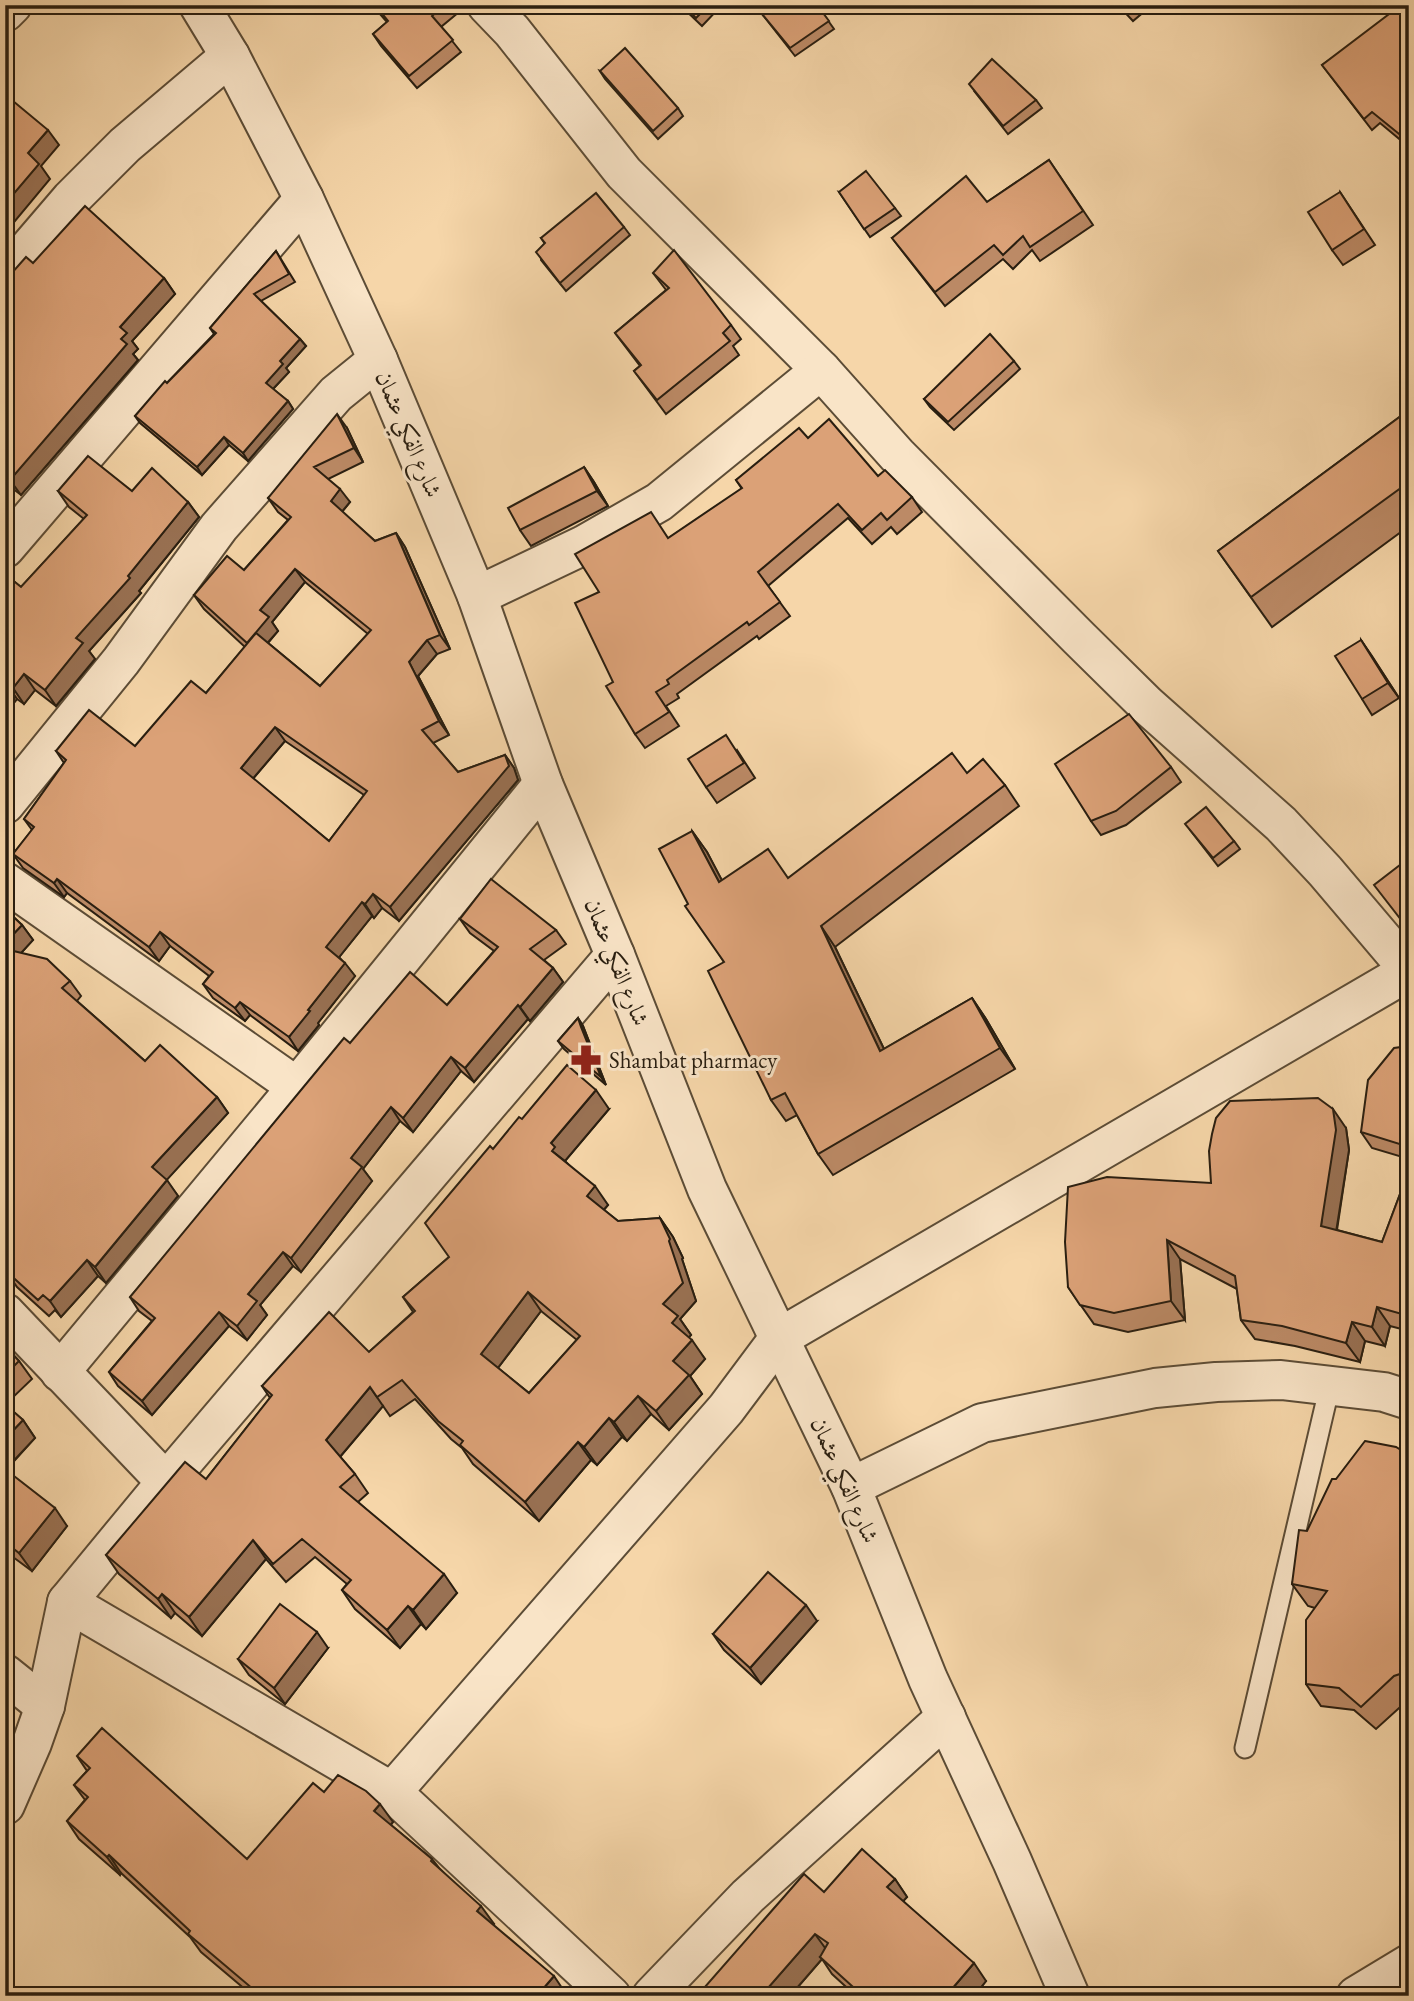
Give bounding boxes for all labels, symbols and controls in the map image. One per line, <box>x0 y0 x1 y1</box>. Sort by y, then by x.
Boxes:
street label: شارع الفكي عثمان <box>363 366 449 504</box>
street label: شارع الفكي عثمان <box>572 894 656 1032</box>
pharmacy icon: Shambat pharmacy <box>569 1043 603 1077</box>
place label: Shambat pharmacy <box>609 1045 778 1075</box>
street label: شارع الفكي عثمان <box>798 1412 886 1550</box>

